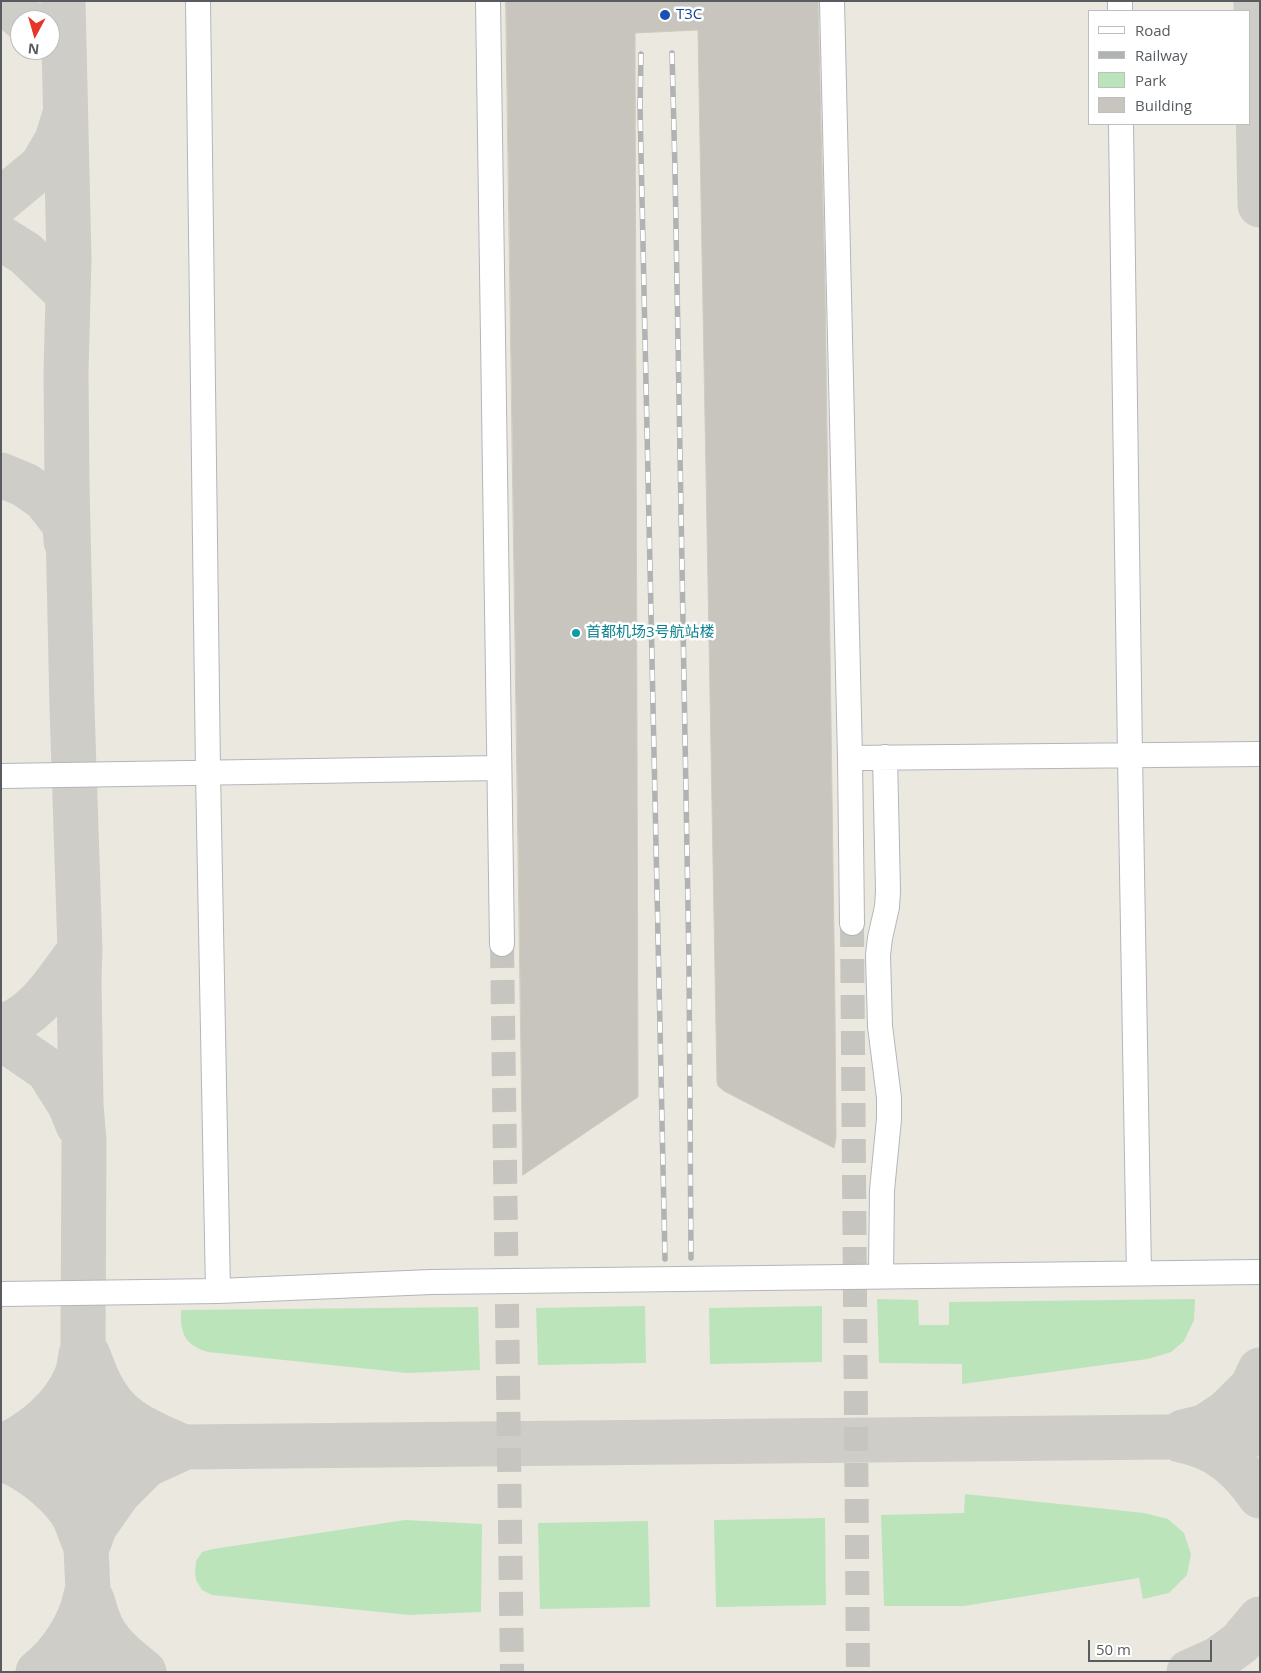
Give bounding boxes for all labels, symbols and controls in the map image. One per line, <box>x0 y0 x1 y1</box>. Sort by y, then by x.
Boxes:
place label: T3C <box>676 6 702 24</box>
marker: T3C <box>658 8 672 22</box>
north arrow <box>10 10 60 60</box>
legend <box>1088 10 1251 125</box>
text: Road <box>1135 20 1171 40</box>
text: N <box>27 39 40 59</box>
text: Railway <box>1135 45 1188 65</box>
text: Park <box>1135 70 1166 90</box>
text: Building <box>1135 95 1192 115</box>
place label: 首都机场3号航站楼 <box>586 624 715 642</box>
marker: 首都机场3号航站楼 <box>570 627 582 639</box>
scale bar <box>1091 1630 1215 1662</box>
text: 50 m <box>1096 1639 1131 1659</box>

